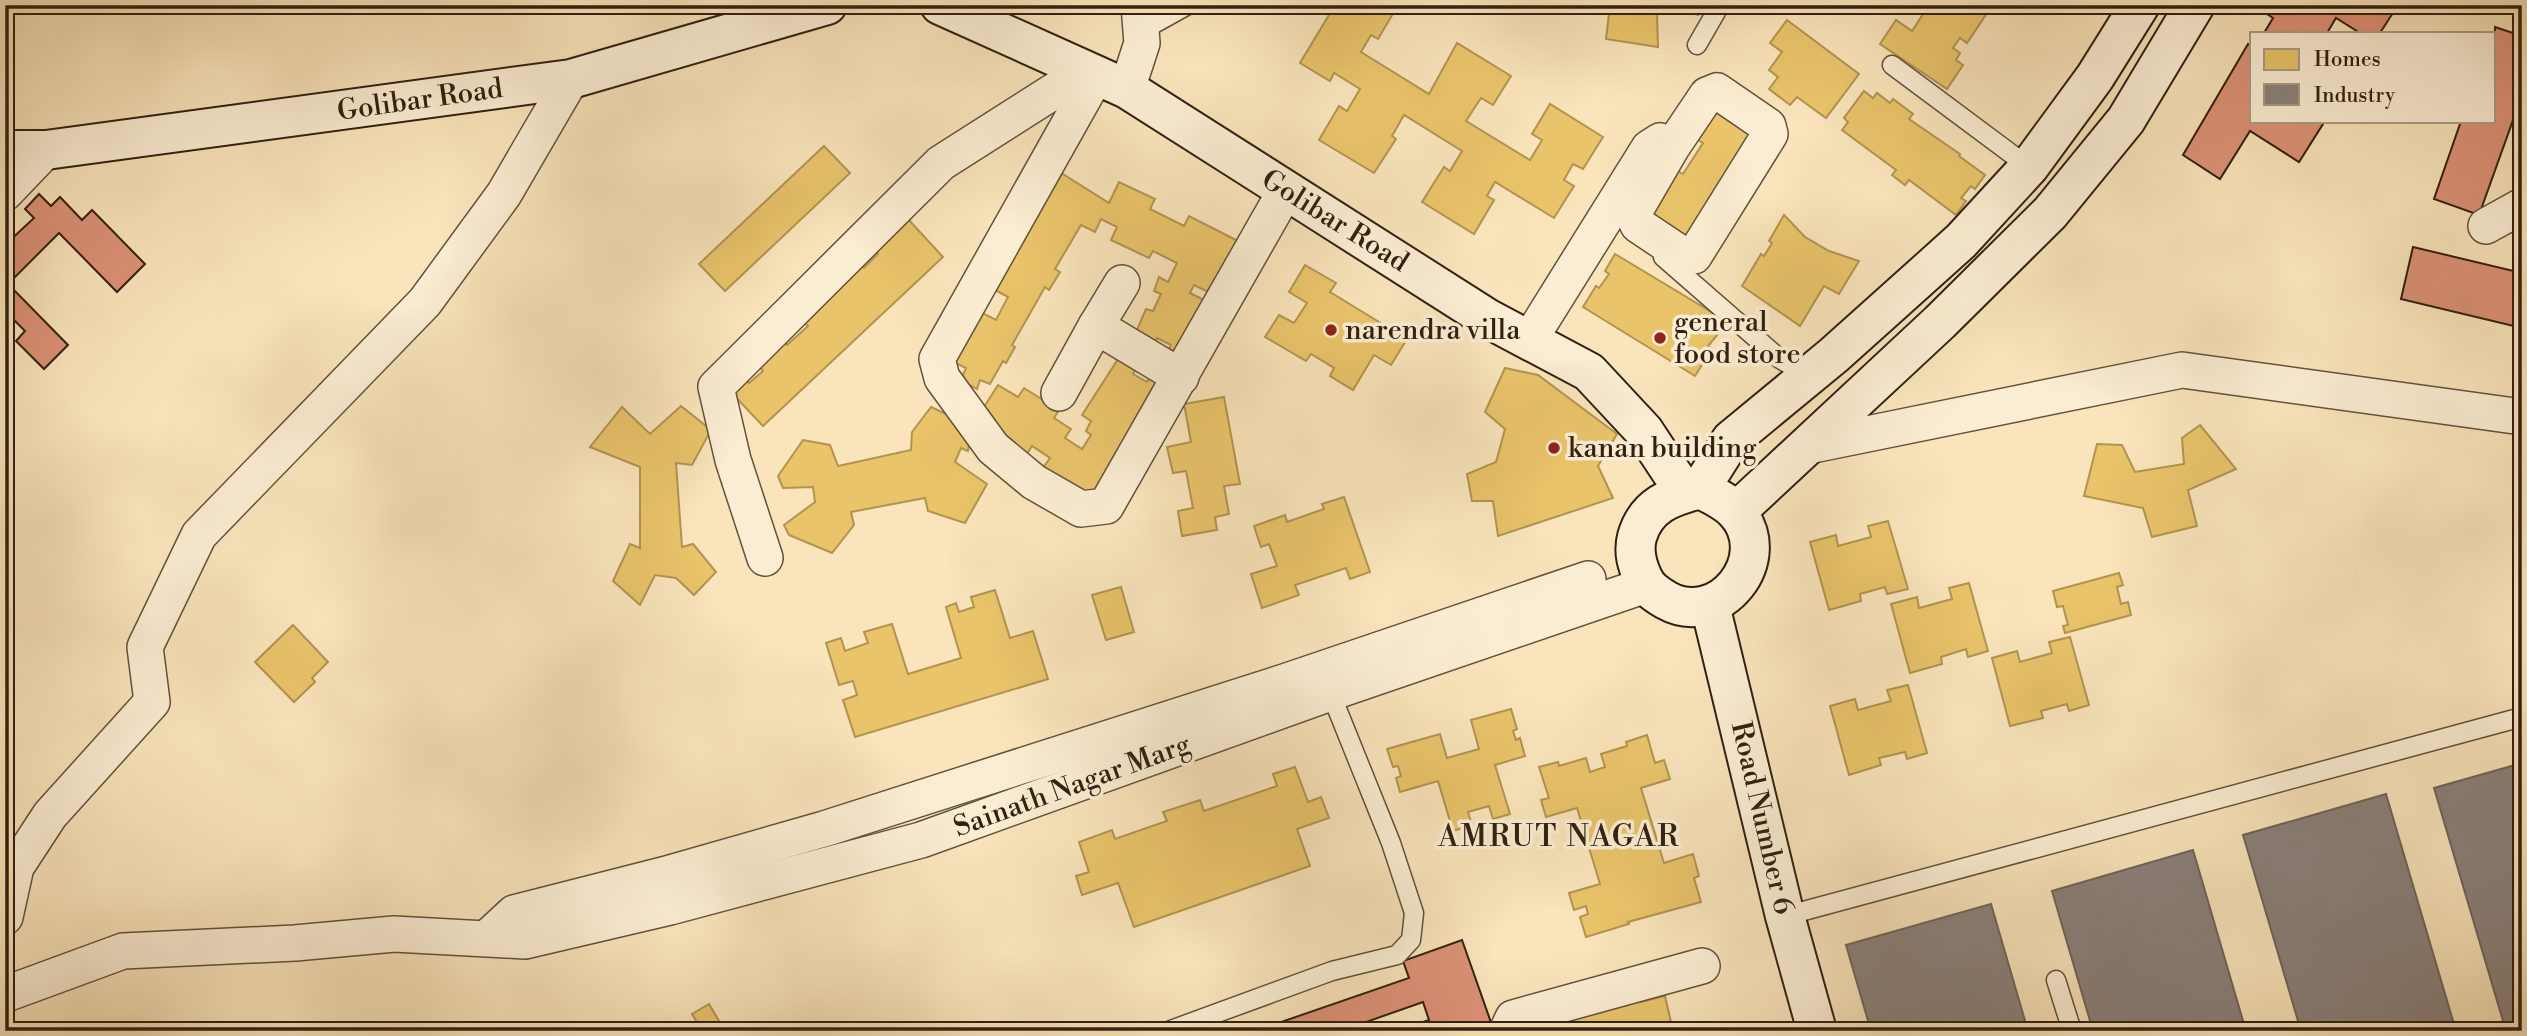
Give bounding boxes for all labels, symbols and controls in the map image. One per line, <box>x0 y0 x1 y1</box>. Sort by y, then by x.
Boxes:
legend <box>2250 32 2496 122</box>
text: Homes <box>2314 47 2381 73</box>
street label: Golibar Road <box>335 71 505 129</box>
text: Industry <box>2314 83 2396 109</box>
street label: Golibar Road <box>1255 162 1415 280</box>
place label: general food store <box>1674 305 1801 372</box>
place label: narendra villa <box>1345 313 1521 348</box>
marker: narendra villa <box>1323 322 1339 338</box>
marker: general food store <box>1652 330 1668 346</box>
place label: kanan building <box>1568 431 1757 466</box>
marker: kanan building <box>1546 440 1562 456</box>
street label: Road Number 6 <box>1723 718 1801 918</box>
street label: Sainath Nagar Marg <box>949 727 1196 845</box>
district label: AMRUT NAGAR <box>1437 818 1680 856</box>

